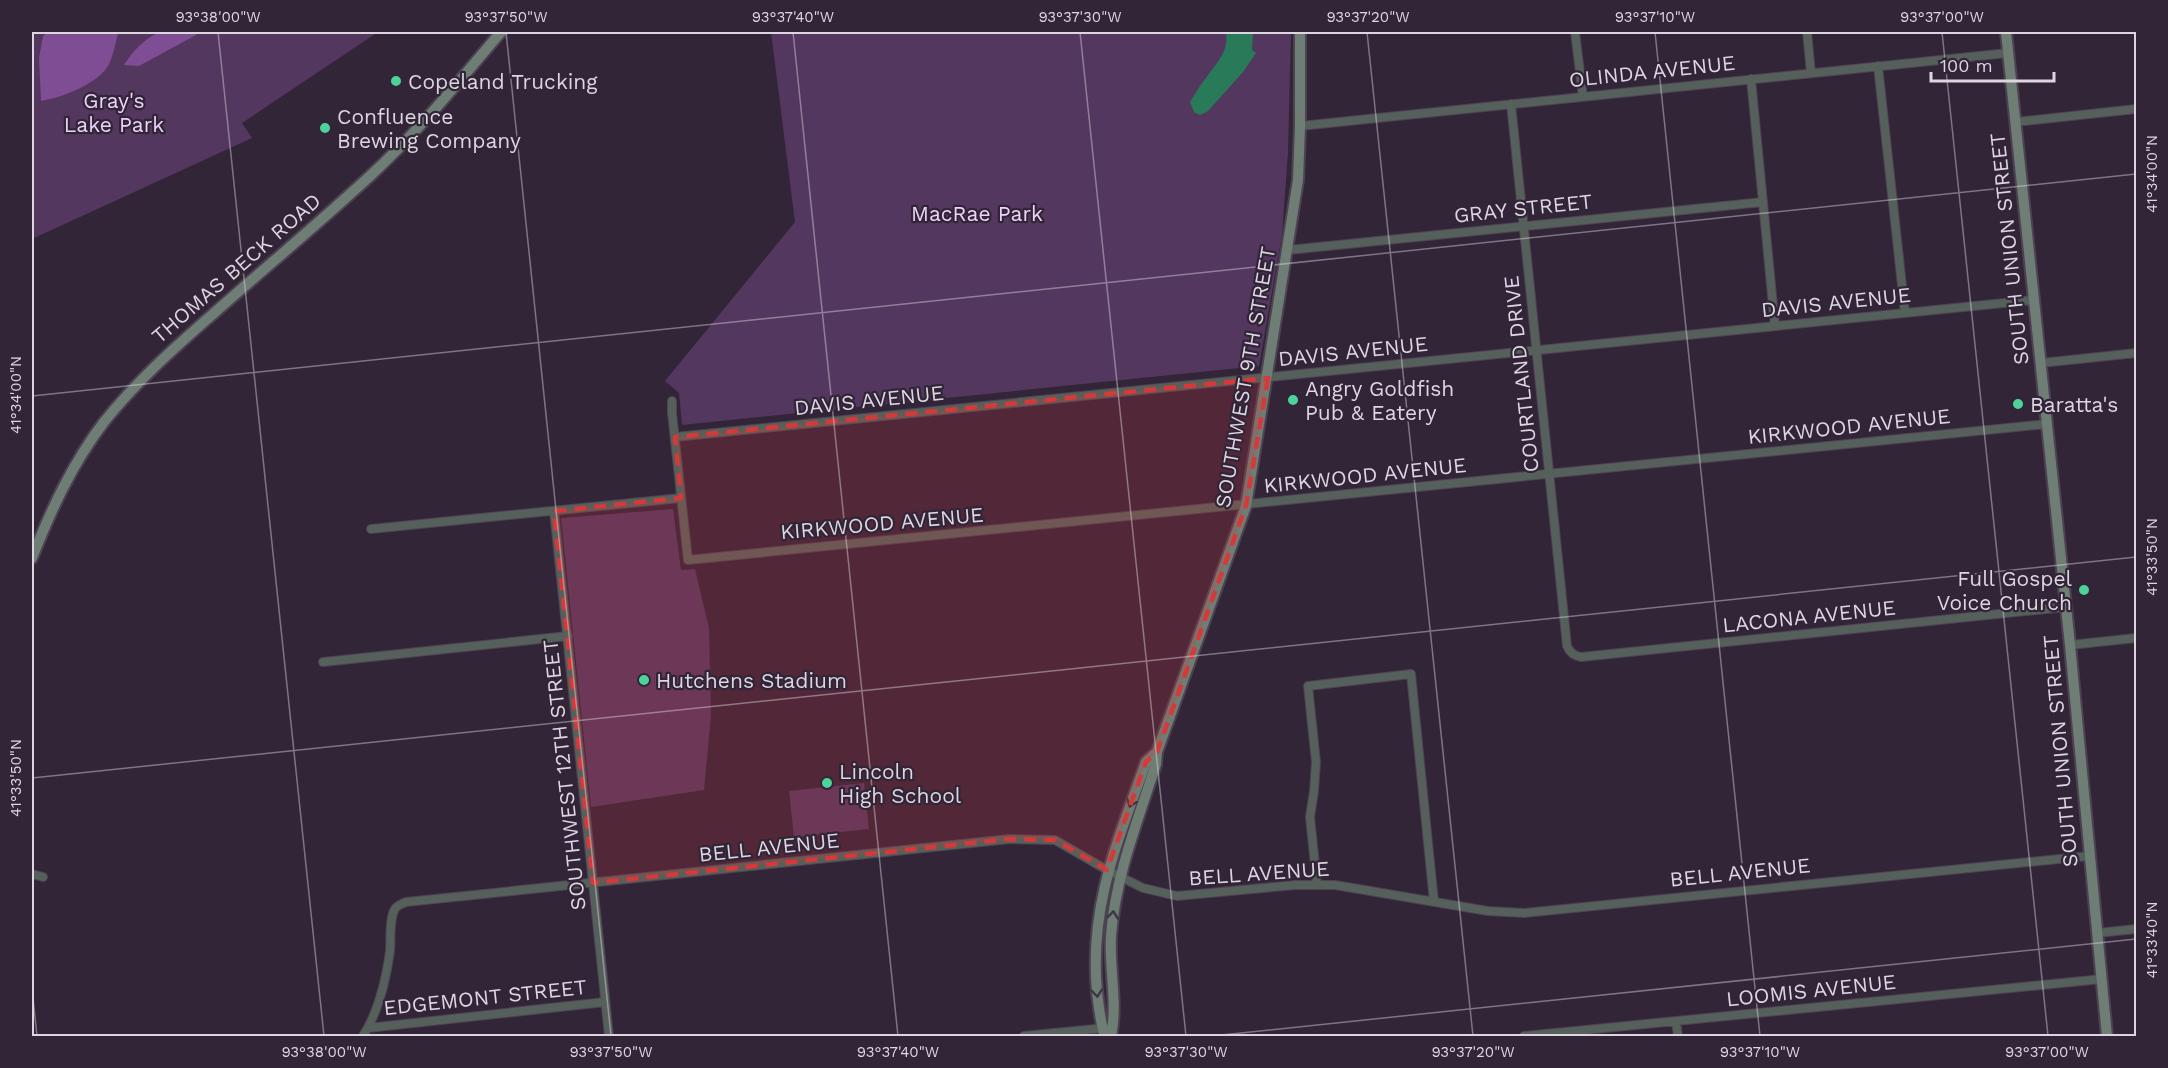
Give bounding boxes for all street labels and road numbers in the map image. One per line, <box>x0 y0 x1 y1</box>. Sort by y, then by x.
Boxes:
street label: OLINDA AVENUE <box>1568 50 1736 92</box>
street label: SOUTH UNION STREET <box>1984 132 2034 366</box>
street label: THOMAS BECK ROAD <box>146 188 326 348</box>
street label: GRAY STREET <box>1453 188 1594 228</box>
street label: SOUTHWEST 9TH STREET <box>1210 244 1280 510</box>
street label: COURTLAND DRIVE <box>1498 274 1544 474</box>
street label: DAVIS AVENUE <box>1760 282 1912 322</box>
street label: DAVIS AVENUE <box>1277 331 1429 371</box>
street label: DAVIS AVENUE <box>793 380 945 420</box>
street label: KIRKWOOD AVENUE <box>1746 403 1952 449</box>
street label: KIRKWOOD AVENUE <box>1262 452 1468 498</box>
street label: KIRKWOOD AVENUE <box>779 502 985 544</box>
street label: LACONA AVENUE <box>1721 594 1897 638</box>
street label: SOUTH UNION STREET <box>2037 634 2083 868</box>
street label: SOUTHWEST 12TH STREET <box>537 638 591 912</box>
street label: BELL AVENUE <box>697 827 841 867</box>
street label: BELL AVENUE <box>1668 852 1812 892</box>
street label: BELL AVENUE <box>1188 856 1330 890</box>
street label: LOOMIS AVENUE <box>1725 969 1897 1011</box>
street label: EDGEMONT STREET <box>382 974 588 1020</box>

